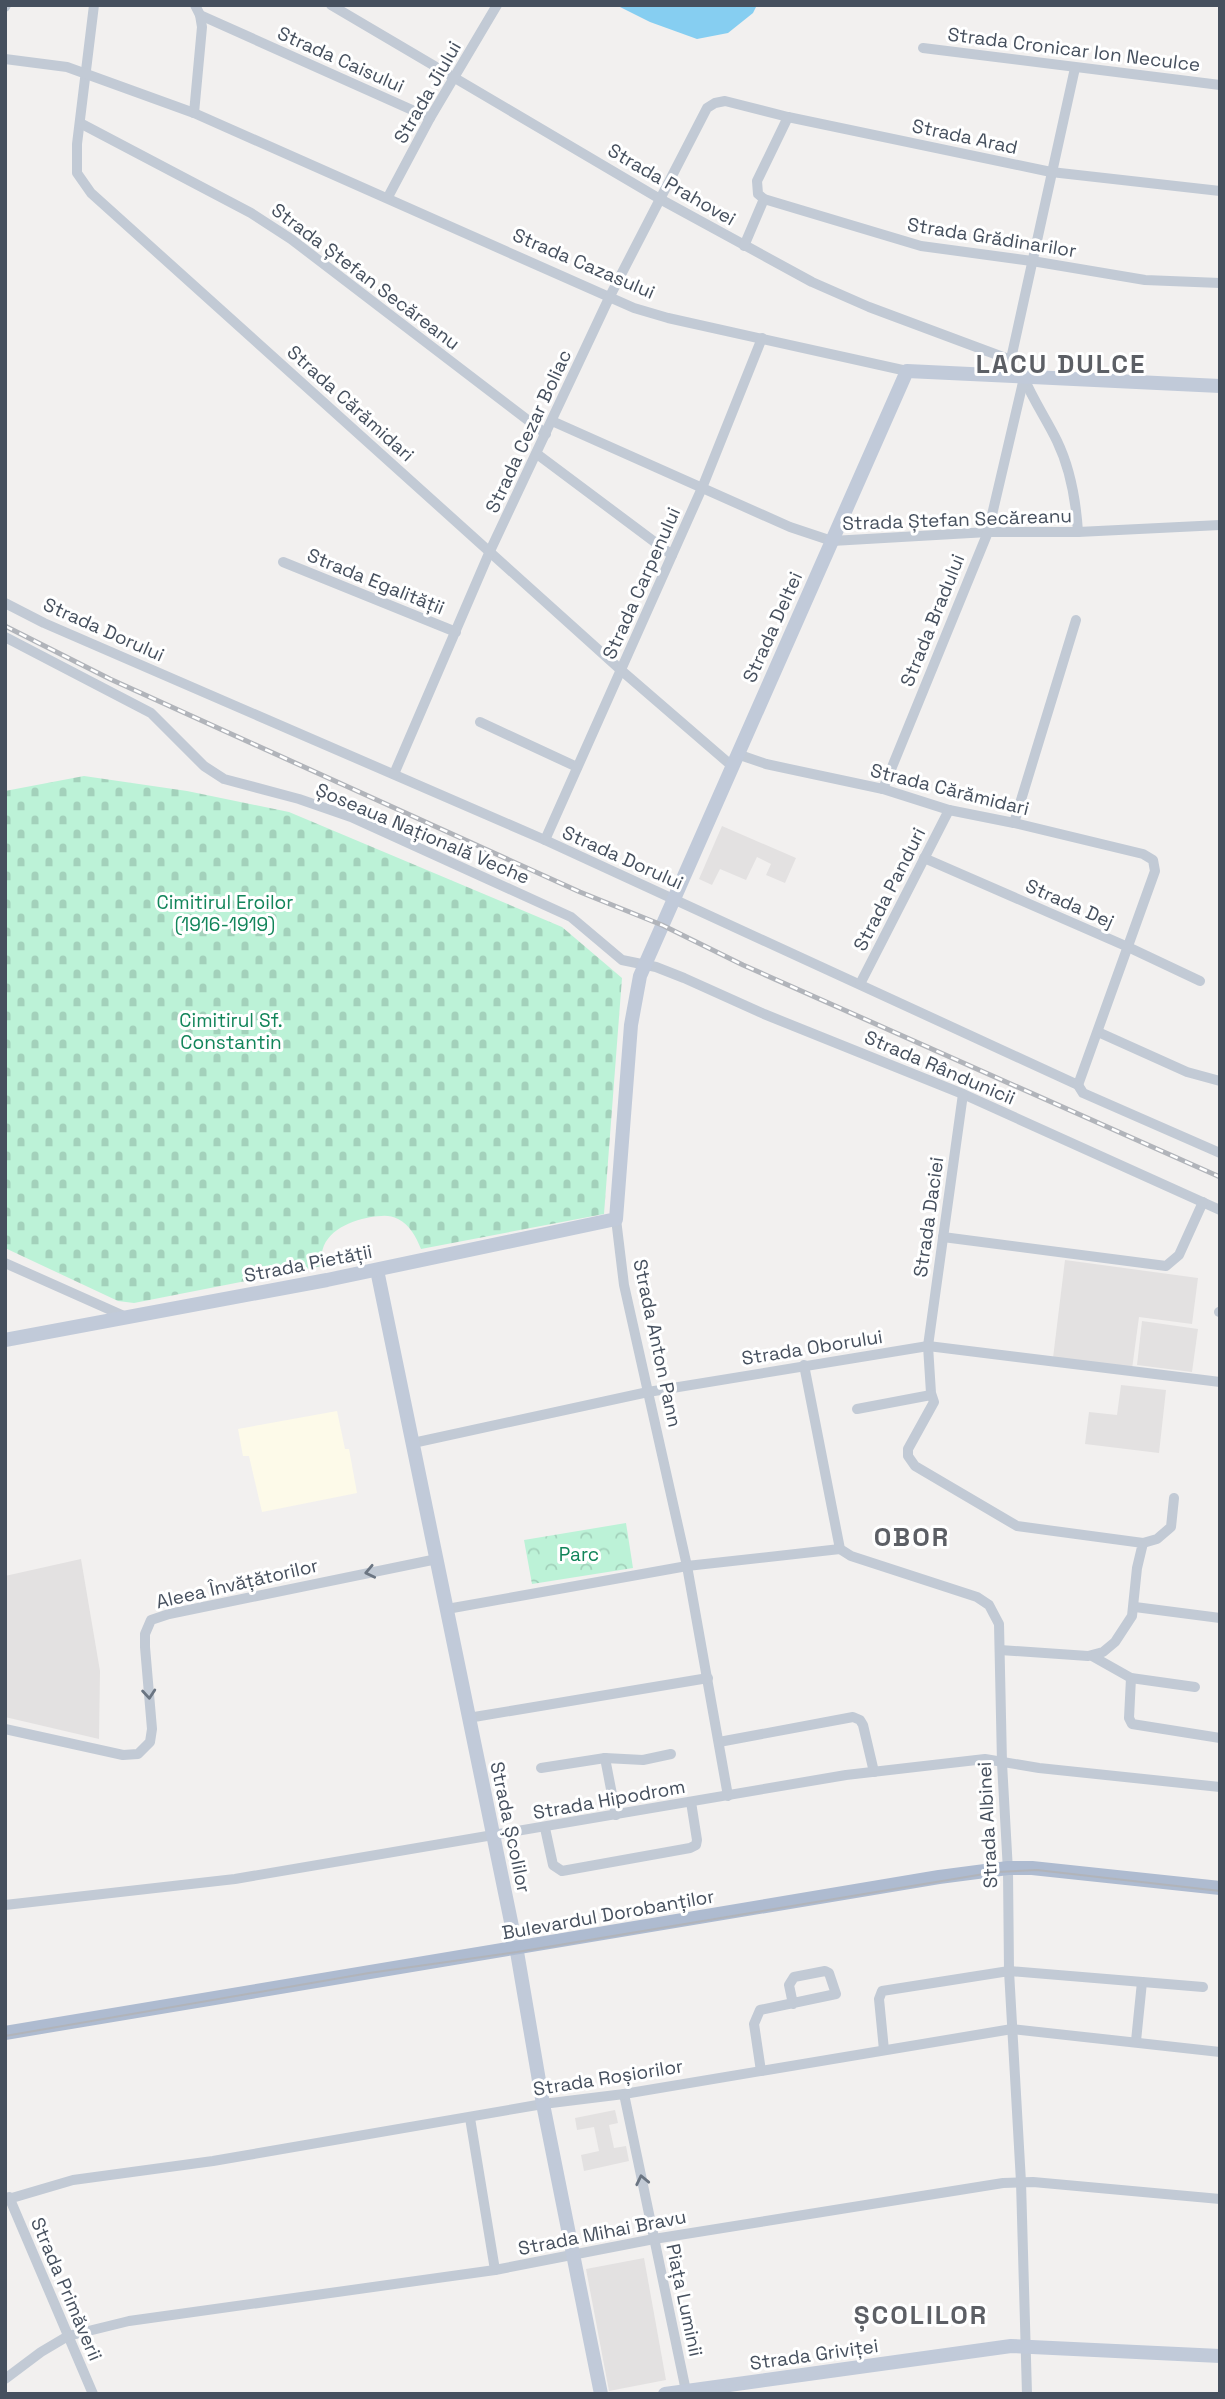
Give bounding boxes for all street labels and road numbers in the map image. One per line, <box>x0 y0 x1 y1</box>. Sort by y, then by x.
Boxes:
street label: Strada Caisului <box>273 20 408 99</box>
street label: Strada Cronicar Ion Neculce <box>946 22 1202 77</box>
street label: Strada Jiului <box>388 36 467 148</box>
street label: Strada Arad <box>910 113 1020 160</box>
street label: Strada Prahovei <box>603 138 740 231</box>
street label: Strada Ștefan Secăreanu <box>266 197 465 356</box>
street label: Strada Grădinarilor <box>906 212 1078 263</box>
street label: Strada Cazasului <box>509 222 659 305</box>
street label: Strada Cărămidari <box>282 340 420 467</box>
street label: Strada Cezar Boliac <box>480 345 577 517</box>
street label: Strada Carpenului <box>597 503 686 663</box>
street label: Strada Ștefan Secăreanu <box>842 503 1072 536</box>
street label: Strada Egalității <box>303 543 448 620</box>
street label: Strada Bradului <box>894 550 970 690</box>
street label: Strada Deltei <box>737 568 808 687</box>
street label: Strada Dorului <box>39 592 168 667</box>
street label: Strada Cărămidari <box>868 758 1032 821</box>
street label: Șoseaua Națională Veche <box>312 777 534 890</box>
street label: Strada Dorului <box>558 820 687 895</box>
street label: Strada Panduri <box>848 823 931 955</box>
street label: Strada Dej <box>1022 873 1118 934</box>
street label: Strada Rândunicii <box>861 1024 1019 1110</box>
street label: Strada Daciei <box>908 1155 949 1279</box>
street label: Strada Pietății <box>242 1239 374 1288</box>
street label: Strada Anton Pann <box>627 1257 688 1429</box>
street label: Strada Oborului <box>740 1324 884 1371</box>
street label: Aleea Învățătorilor <box>154 1553 321 1614</box>
street label: Strada Școlilor <box>484 1759 537 1895</box>
street label: Strada Albinei <box>972 1761 1003 1889</box>
street label: Strada Hipodrom <box>531 1774 687 1825</box>
street label: Bulevardul Dorobanților <box>500 1883 716 1945</box>
street label: Strada Roșiorilor <box>531 2053 685 2102</box>
street label: Strada Mihai Bravu <box>516 2204 688 2261</box>
street label: Strada Primăverii <box>25 2214 108 2365</box>
street label: Piața Luminii <box>660 2241 709 2359</box>
street label: Strada Griviței <box>748 2333 880 2376</box>

